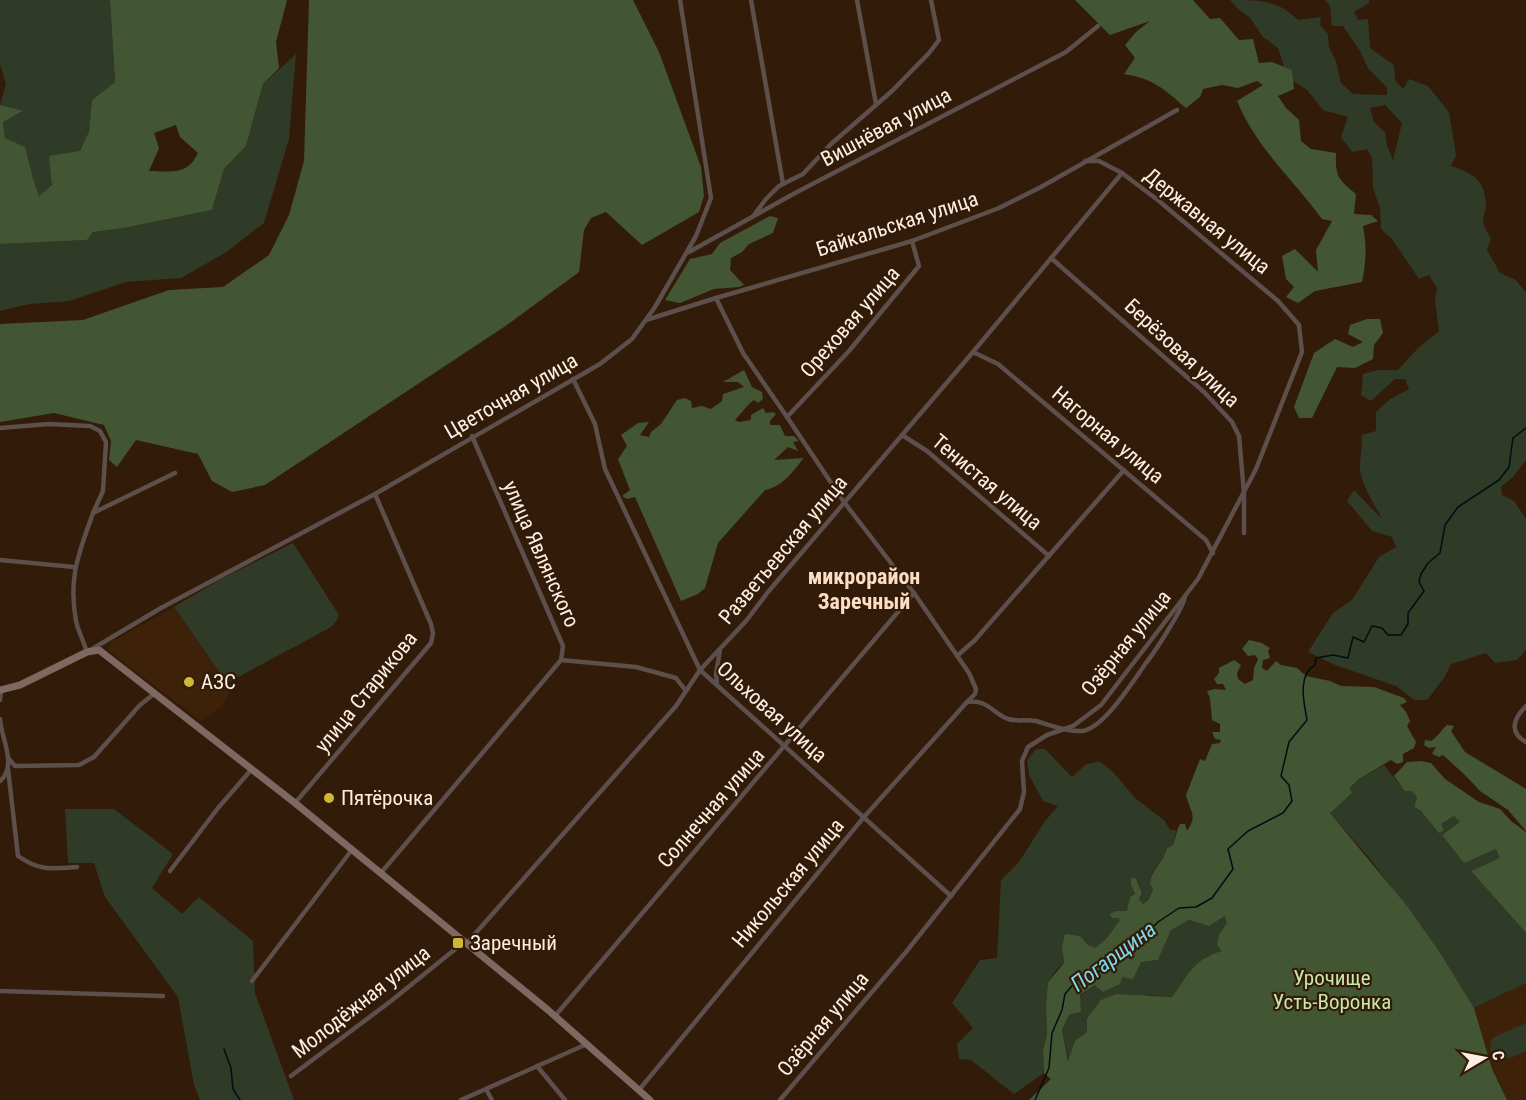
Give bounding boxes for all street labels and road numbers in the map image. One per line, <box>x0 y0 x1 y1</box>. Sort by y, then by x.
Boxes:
street label: Вишнёвая улица <box>817 83 955 171</box>
street label: Державная улица <box>1139 163 1275 279</box>
street label: Байкальская улица <box>813 187 981 261</box>
street label: Ореховая улица <box>795 262 905 382</box>
street label: Берёзовая улица <box>1120 294 1244 412</box>
street label: Цветочная улица <box>440 348 582 444</box>
street label: Нагорная улица <box>1047 381 1169 489</box>
street label: Тенистая улица <box>927 429 1047 535</box>
street label: Разветьевская улица <box>714 471 852 629</box>
street label: улица Являнского <box>498 477 584 631</box>
street label: Озёрная улица <box>1076 585 1176 701</box>
street label: улица Старикова <box>310 627 422 757</box>
street label: Ольховая улица <box>712 657 832 767</box>
street label: Солнечная улица <box>653 743 769 873</box>
street label: Никольская улица <box>727 814 849 952</box>
street label: Молодёжная улица <box>287 941 435 1063</box>
street label: Озёрная улица <box>772 967 874 1081</box>

